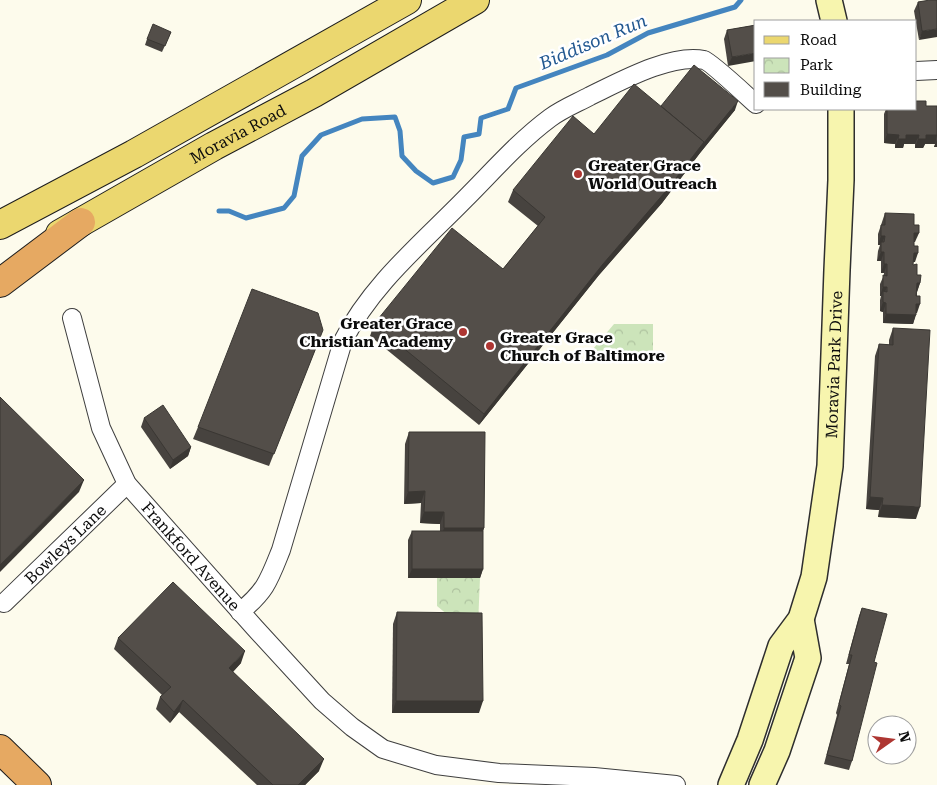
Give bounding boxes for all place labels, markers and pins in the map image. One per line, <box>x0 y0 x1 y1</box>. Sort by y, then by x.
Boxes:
place label: Greater Grace World Outreach <box>588 156 717 193</box>
marker: Greater Grace World Outreach <box>572 168 584 180</box>
place label: Greater Grace Christian Academy <box>299 314 453 351</box>
marker: Greater Grace Christian Academy <box>457 326 469 338</box>
place label: Greater Grace Church of Baltimore <box>500 328 665 365</box>
marker: Greater Grace Church of Baltimore <box>484 340 496 352</box>

